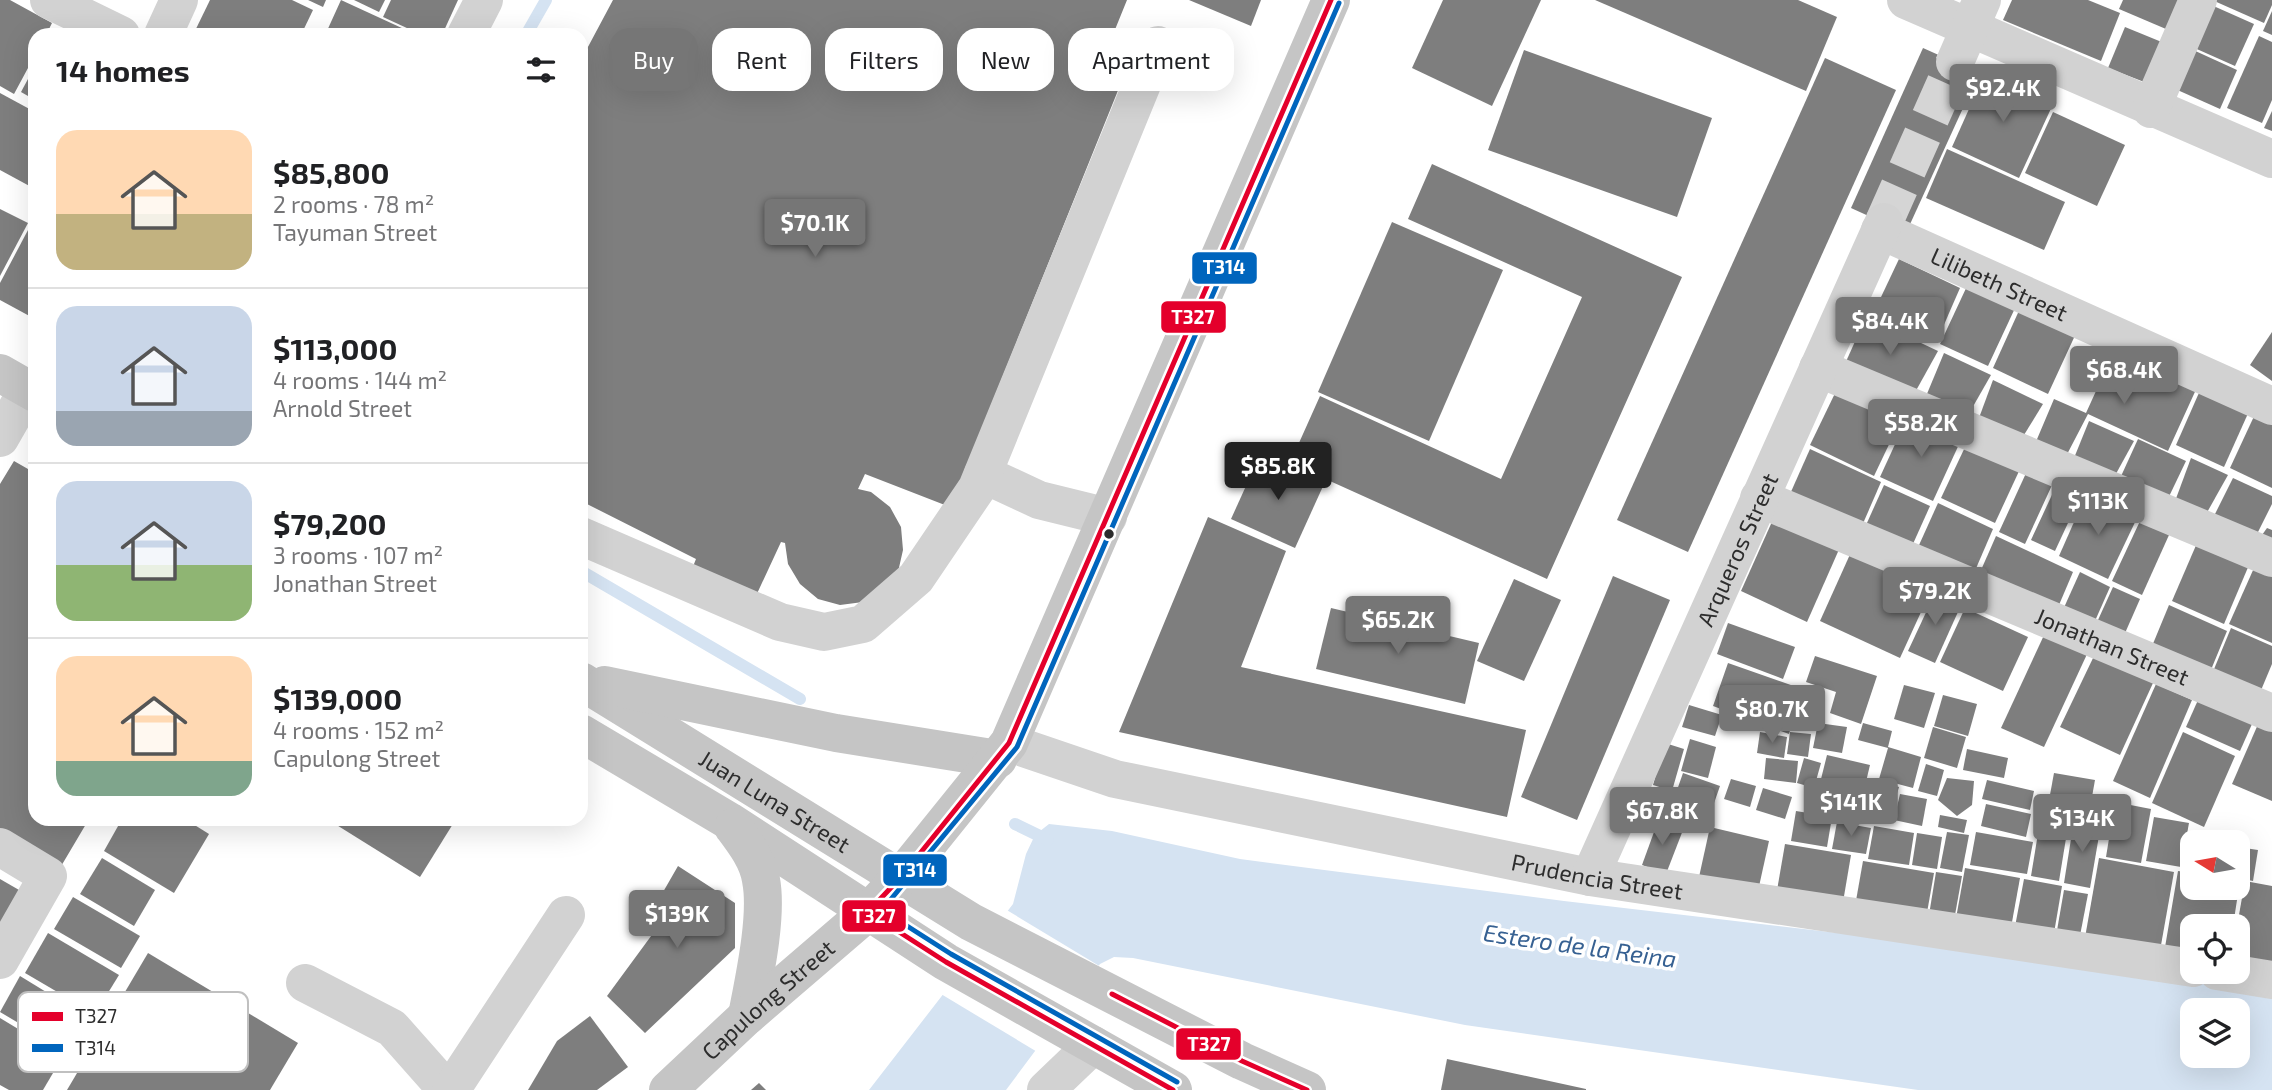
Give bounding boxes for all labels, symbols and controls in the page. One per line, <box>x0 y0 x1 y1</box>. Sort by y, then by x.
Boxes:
chip: Buy <box>609 28 698 91</box>
chip: Rent <box>712 28 811 91</box>
chip: Filters <box>825 28 943 91</box>
chip: New <box>957 28 1054 91</box>
chip: Apartment <box>1068 28 1234 91</box>
icon: filters <box>522 51 560 89</box>
text: 14 homes <box>56 52 190 88</box>
pin: $92.4K <box>1946 64 2060 124</box>
text: $92.4K <box>1965 73 2041 101</box>
text: $85,800 <box>273 154 389 190</box>
icon: home <box>112 158 196 242</box>
text: 2 rooms · 78 m² <box>273 190 434 218</box>
pin: $70.1K <box>758 200 872 259</box>
text: $70.1K <box>780 208 850 236</box>
text: Tayuman Street <box>273 218 437 246</box>
street label: Lilibeth Street <box>1927 241 2072 327</box>
line badge: T314 <box>1191 251 1258 285</box>
text: T314 <box>1203 255 1245 278</box>
pin: $84.4K <box>1833 298 1947 357</box>
line badge: T327 <box>1160 300 1227 334</box>
text: T327 <box>1171 305 1215 328</box>
text: $84.4K <box>1851 306 1929 334</box>
text: $113,000 <box>273 330 397 366</box>
icon: home <box>112 334 196 418</box>
pin: $68.4K <box>2067 346 2181 406</box>
text: $68.4K <box>2086 355 2162 383</box>
text: 4 rooms · 144 m² <box>273 366 447 394</box>
text: Arnold Street <box>273 394 412 422</box>
pin: $58.2K <box>1864 400 1978 459</box>
text: $58.2K <box>1884 408 1958 436</box>
pin: $85.8K <box>1221 442 1335 502</box>
text: $85.8K <box>1241 451 1315 479</box>
street label: Arqueros Street <box>1691 468 1784 630</box>
pin: $113K <box>2049 477 2147 537</box>
text: $113K <box>2068 486 2128 514</box>
text: $79,200 <box>273 505 387 541</box>
icon: home <box>112 509 196 593</box>
unlabelled marker <box>1102 527 1116 541</box>
text: 3 rooms · 107 m² <box>273 541 443 569</box>
pin: $79.2K <box>1878 568 1992 627</box>
text: Jonathan Street <box>273 569 437 597</box>
text: $79.2K <box>1899 576 1971 604</box>
pin: $65.2K <box>1341 596 1455 656</box>
street label: Jonathan Street <box>2031 601 2194 691</box>
text: $65.2K <box>1361 605 1435 633</box>
text: $139,000 <box>273 680 402 716</box>
icon: home <box>112 684 196 768</box>
pin: $80.7K <box>1715 686 1829 745</box>
text: $80.7K <box>1735 694 1809 722</box>
text: 4 rooms · 152 m² <box>273 716 444 744</box>
text: Capulong Street <box>273 744 440 772</box>
street label: Juan Luna Street <box>694 744 856 858</box>
pin: $141K <box>1802 778 1900 838</box>
text: $141K <box>1820 787 1882 815</box>
pin: $67.8K <box>1605 788 1719 847</box>
pin: $134K <box>2033 794 2131 854</box>
text: $67.8K <box>1626 796 1698 824</box>
text: $134K <box>2049 803 2115 831</box>
north arrow <box>2180 830 2250 900</box>
map controls <box>2180 830 2250 1068</box>
street label: Prudencia Street <box>1509 847 1685 905</box>
line badge: T314 <box>882 853 948 887</box>
text: T314 <box>894 858 936 881</box>
pin: $139K <box>628 890 726 950</box>
text: $139K <box>645 899 709 927</box>
line badge: T327 <box>841 899 907 933</box>
text: T327 <box>852 904 896 927</box>
button: locate <box>2180 914 2250 984</box>
water label: Estero de la Reina <box>1481 917 1679 973</box>
street label: Capulong Street <box>696 933 840 1065</box>
legend <box>18 992 248 1072</box>
button: layers <box>2180 998 2250 1068</box>
text: T327 <box>75 1004 117 1027</box>
line badge: T327 <box>1175 1027 1242 1061</box>
text: T327 <box>1187 1032 1231 1055</box>
text: T314 <box>75 1036 116 1059</box>

